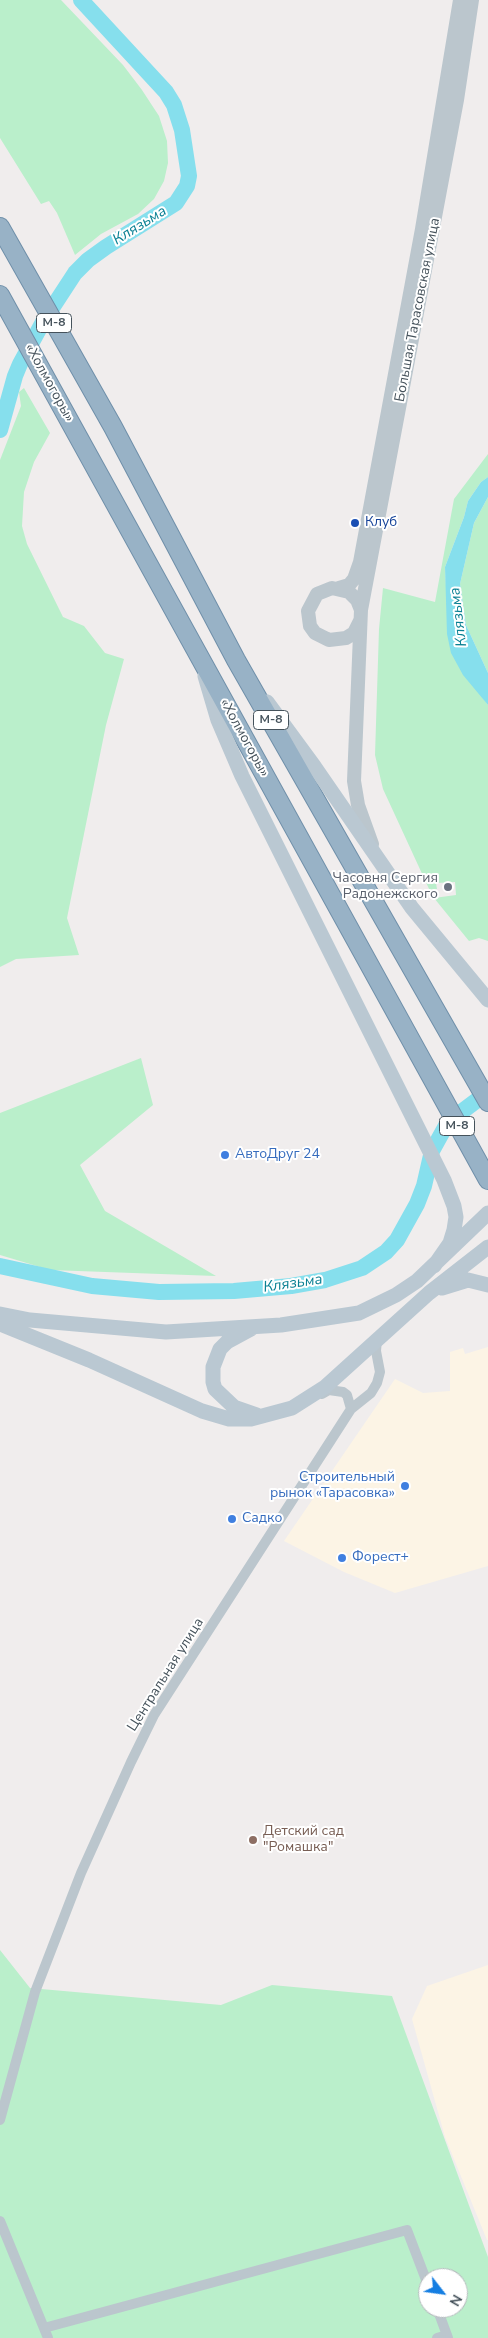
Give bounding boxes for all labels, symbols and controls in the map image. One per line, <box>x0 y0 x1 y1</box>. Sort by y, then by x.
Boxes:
water label: Клязьма <box>110 203 170 249</box>
street label: Большая Тарасовская улица <box>392 217 444 403</box>
road number: М-8 <box>36 314 72 332</box>
street label: «Холмогоры» <box>21 341 77 425</box>
place label: Клуб <box>365 515 397 531</box>
marker: Клуб <box>349 517 361 529</box>
water label: Клязьма <box>446 586 472 648</box>
street label: «Холмогоры» <box>216 696 272 780</box>
road number: М-8 <box>254 710 288 730</box>
place label: Часовня Сергия Радонежского <box>332 871 438 904</box>
marker: Часовня Сергия Радонежского <box>442 881 454 893</box>
road number: М-8 <box>440 1116 474 1136</box>
place label: АвтоДруг 24 <box>235 1147 320 1163</box>
marker: АвтоДруг 24 <box>219 1149 231 1161</box>
water label: Клязьма <box>262 1271 324 1297</box>
place label: Строительный рынок «Тарасовка» <box>270 1470 395 1502</box>
marker: Строительный рынок «Тарасовка» <box>399 1480 411 1492</box>
place label: Садко <box>242 1511 282 1527</box>
marker: Садко <box>226 1513 238 1525</box>
place label: Форест+ <box>352 1550 409 1566</box>
marker: Форест+ <box>336 1552 348 1564</box>
street label: Центральная улица <box>124 1615 208 1735</box>
place label: Детский сад "Ромашка" <box>263 1824 344 1856</box>
marker: Детский сад "Ромашка" <box>247 1834 259 1846</box>
north arrow <box>418 2268 468 2318</box>
text: N <box>445 2291 466 2310</box>

